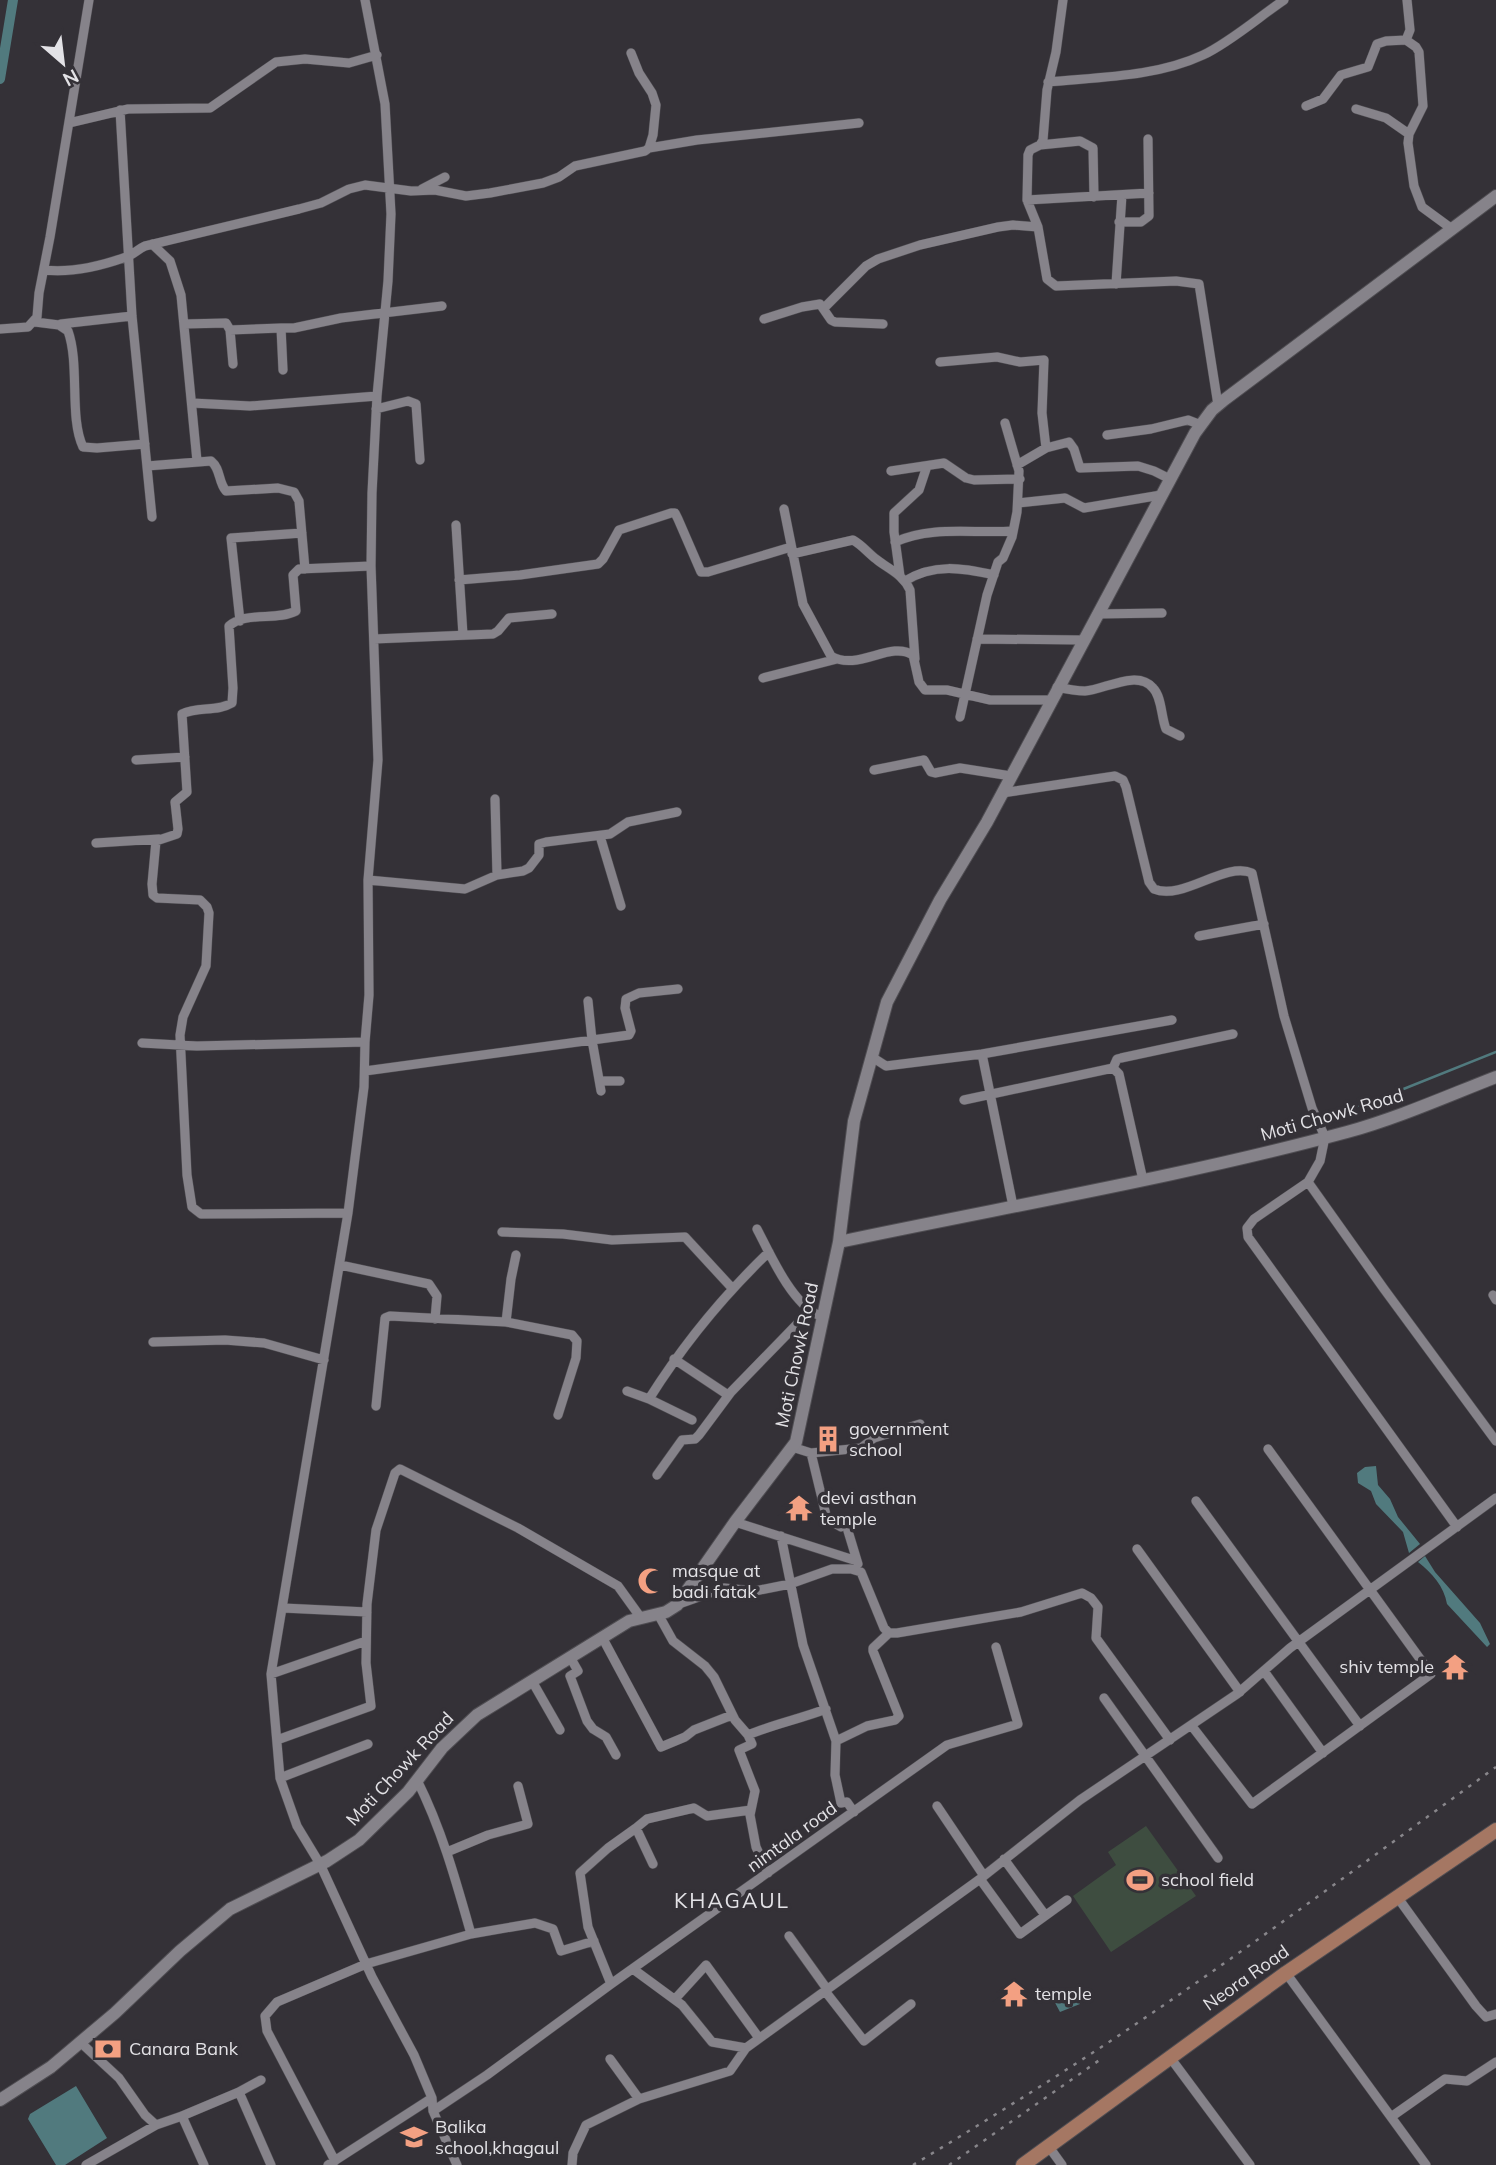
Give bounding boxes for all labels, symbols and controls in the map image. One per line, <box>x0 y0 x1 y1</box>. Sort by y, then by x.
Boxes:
north arrow <box>28 28 98 98</box>
text: N <box>59 64 83 92</box>
street label: Moti Chowk Road <box>1258 1083 1406 1146</box>
street label: Moti Chowk Road <box>770 1280 823 1430</box>
place label: government school <box>849 1417 949 1461</box>
building icon: government school <box>813 1424 843 1454</box>
place label: devi asthan temple <box>820 1486 917 1530</box>
temple icon: devi asthan temple <box>784 1493 814 1523</box>
place label: masque at badi fatak <box>672 1559 760 1603</box>
mosque icon: masque at badi fatak <box>636 1566 666 1596</box>
temple icon: shiv temple <box>1440 1652 1470 1682</box>
place label: shiv temple <box>1339 1655 1434 1678</box>
street label: Moti Chowk Road <box>341 1707 458 1831</box>
street label: nimtala road <box>742 1796 841 1877</box>
sports icon: school field <box>1125 1865 1155 1895</box>
place label: school field <box>1161 1868 1254 1891</box>
district label: KHAGAUL <box>674 1887 790 1913</box>
street label: Neora Road <box>1198 1940 1293 2016</box>
temple icon: temple <box>999 1979 1029 2009</box>
place label: temple <box>1035 1982 1092 2005</box>
bank icon: Canara Bank <box>93 2034 123 2064</box>
place label: Canara Bank <box>129 2037 239 2060</box>
place label: Balika school,khagaul <box>435 2115 559 2159</box>
school or university icon: Balika school,khagaul <box>399 2122 429 2152</box>

